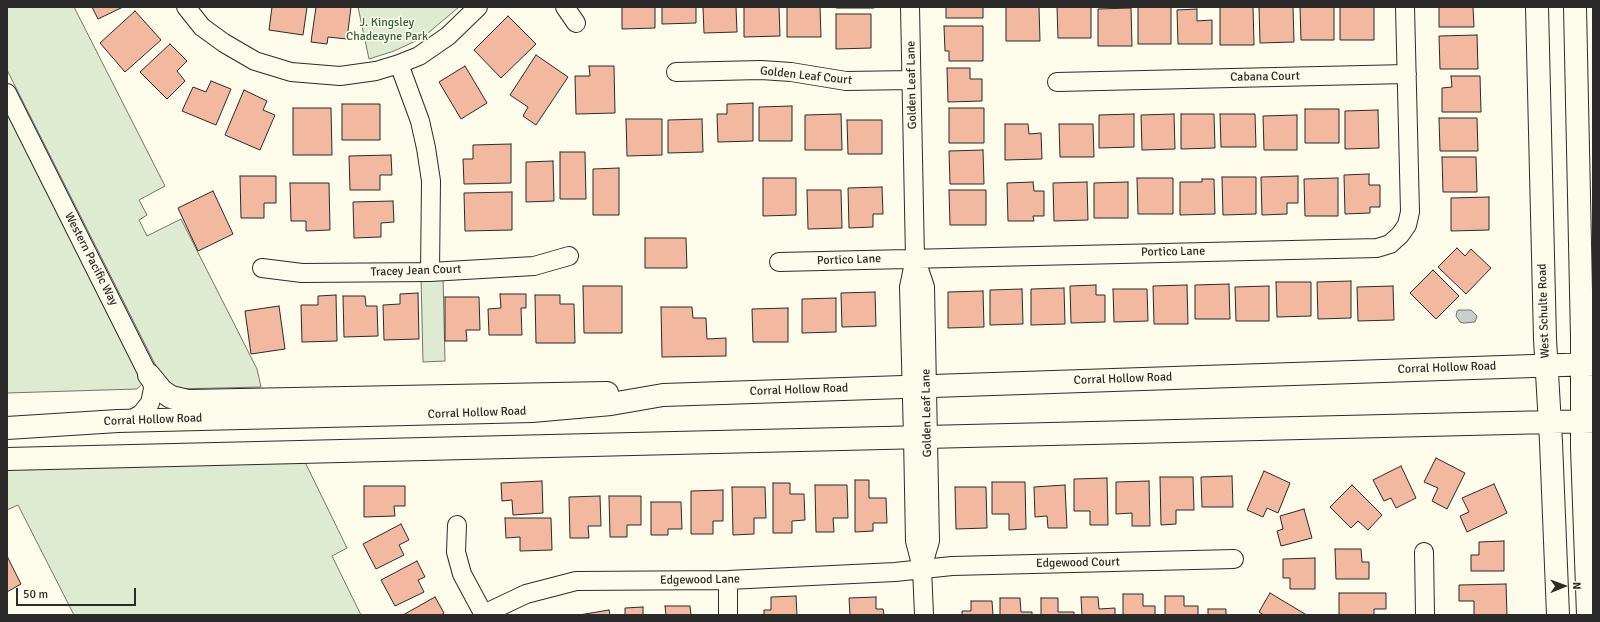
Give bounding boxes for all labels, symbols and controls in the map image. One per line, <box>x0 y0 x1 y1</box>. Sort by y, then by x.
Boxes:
park label: J. Kingsley Chadeayne Park <box>346 16 428 44</box>
street label: Golden Leaf Lane <box>904 41 920 129</box>
street label: Golden Leaf Court <box>759 64 853 88</box>
street label: Cabana Court <box>1230 69 1300 85</box>
street label: Western Pacific Way <box>61 210 121 308</box>
street label: Portico Lane <box>1141 244 1205 260</box>
street label: Portico Lane <box>817 252 881 268</box>
street label: Tracey Jean Court <box>370 262 462 280</box>
street label: West Schulte Road <box>1535 263 1553 359</box>
street label: Corral Hollow Road <box>1397 359 1497 377</box>
street label: Golden Leaf Lane <box>919 369 935 457</box>
street label: Corral Hollow Road <box>1073 370 1173 388</box>
street label: Corral Hollow Road <box>749 381 849 399</box>
street label: Corral Hollow Road <box>427 404 527 422</box>
street label: Corral Hollow Road <box>103 411 203 429</box>
street label: Edgewood Court <box>1036 555 1120 571</box>
north arrow <box>1544 566 1584 606</box>
street label: Edgewood Lane <box>660 572 740 588</box>
scale bar <box>18 580 138 606</box>
text: N <box>1570 582 1583 590</box>
text: 50 m <box>23 587 48 602</box>

